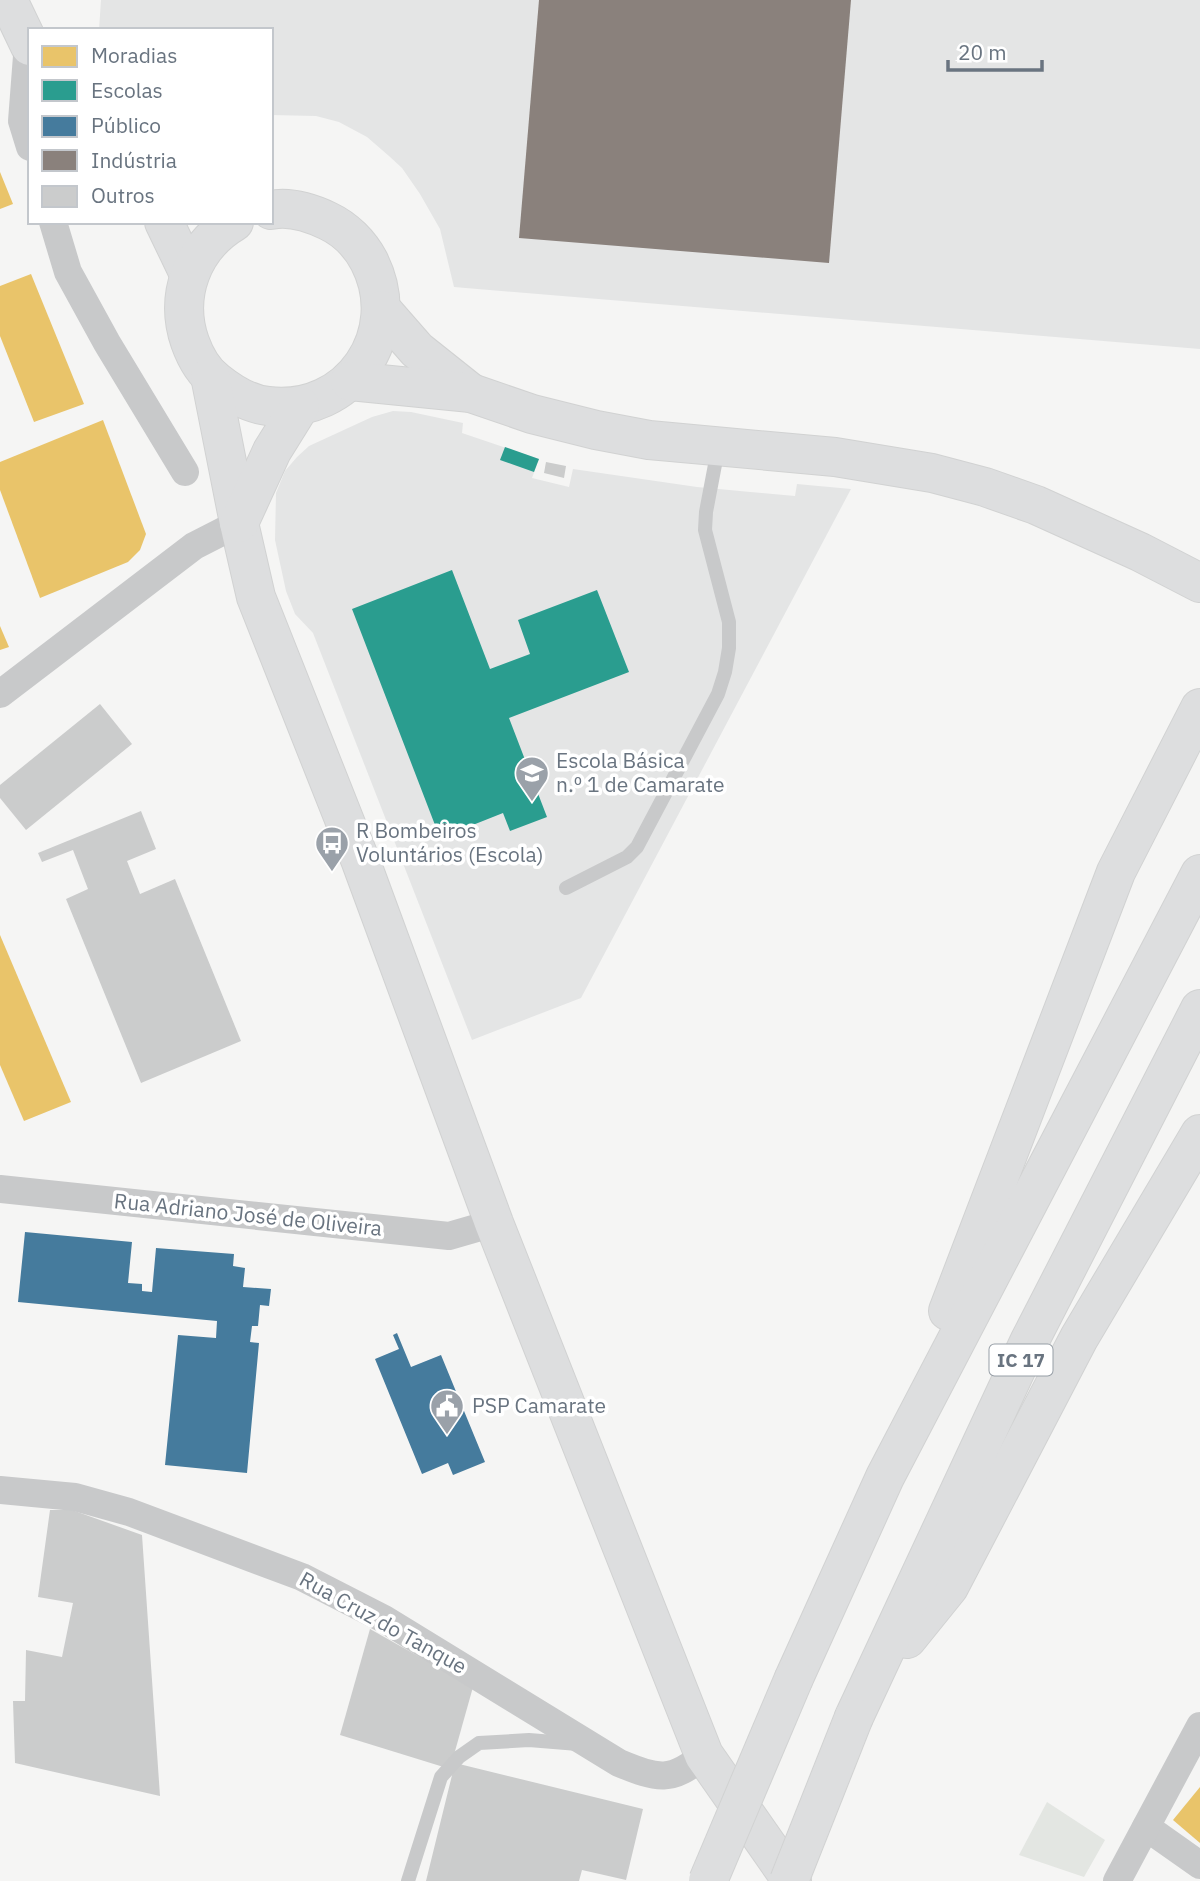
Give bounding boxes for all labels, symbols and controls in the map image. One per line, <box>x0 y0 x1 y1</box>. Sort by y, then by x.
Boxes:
legend <box>28 28 273 224</box>
scale bar <box>948 28 1042 72</box>
text: 20 m <box>958 38 1007 66</box>
text: Moradias <box>91 41 178 69</box>
text: Escolas <box>91 76 163 104</box>
text: Público <box>91 111 161 139</box>
text: Indústria <box>91 146 177 174</box>
text: Outros <box>91 181 155 209</box>
place label: Escola Básica n.º 1 de Camarate <box>556 746 725 798</box>
school or university icon: Escola Básica n.º 1 de Camarate <box>513 754 551 803</box>
place label: R Bombeiros Voluntários (Escola) <box>356 816 544 868</box>
bus stop icon: R Bombeiros Voluntários (Escola) <box>313 824 351 873</box>
street label: Rua Adriano José de Oliveira <box>113 1186 384 1242</box>
road number: IC 17 <box>990 1344 1052 1376</box>
public building icon: PSP Camarate <box>428 1387 466 1436</box>
place label: PSP Camarate <box>472 1391 606 1419</box>
street label: Rua Cruz do Tanque <box>295 1565 472 1680</box>

